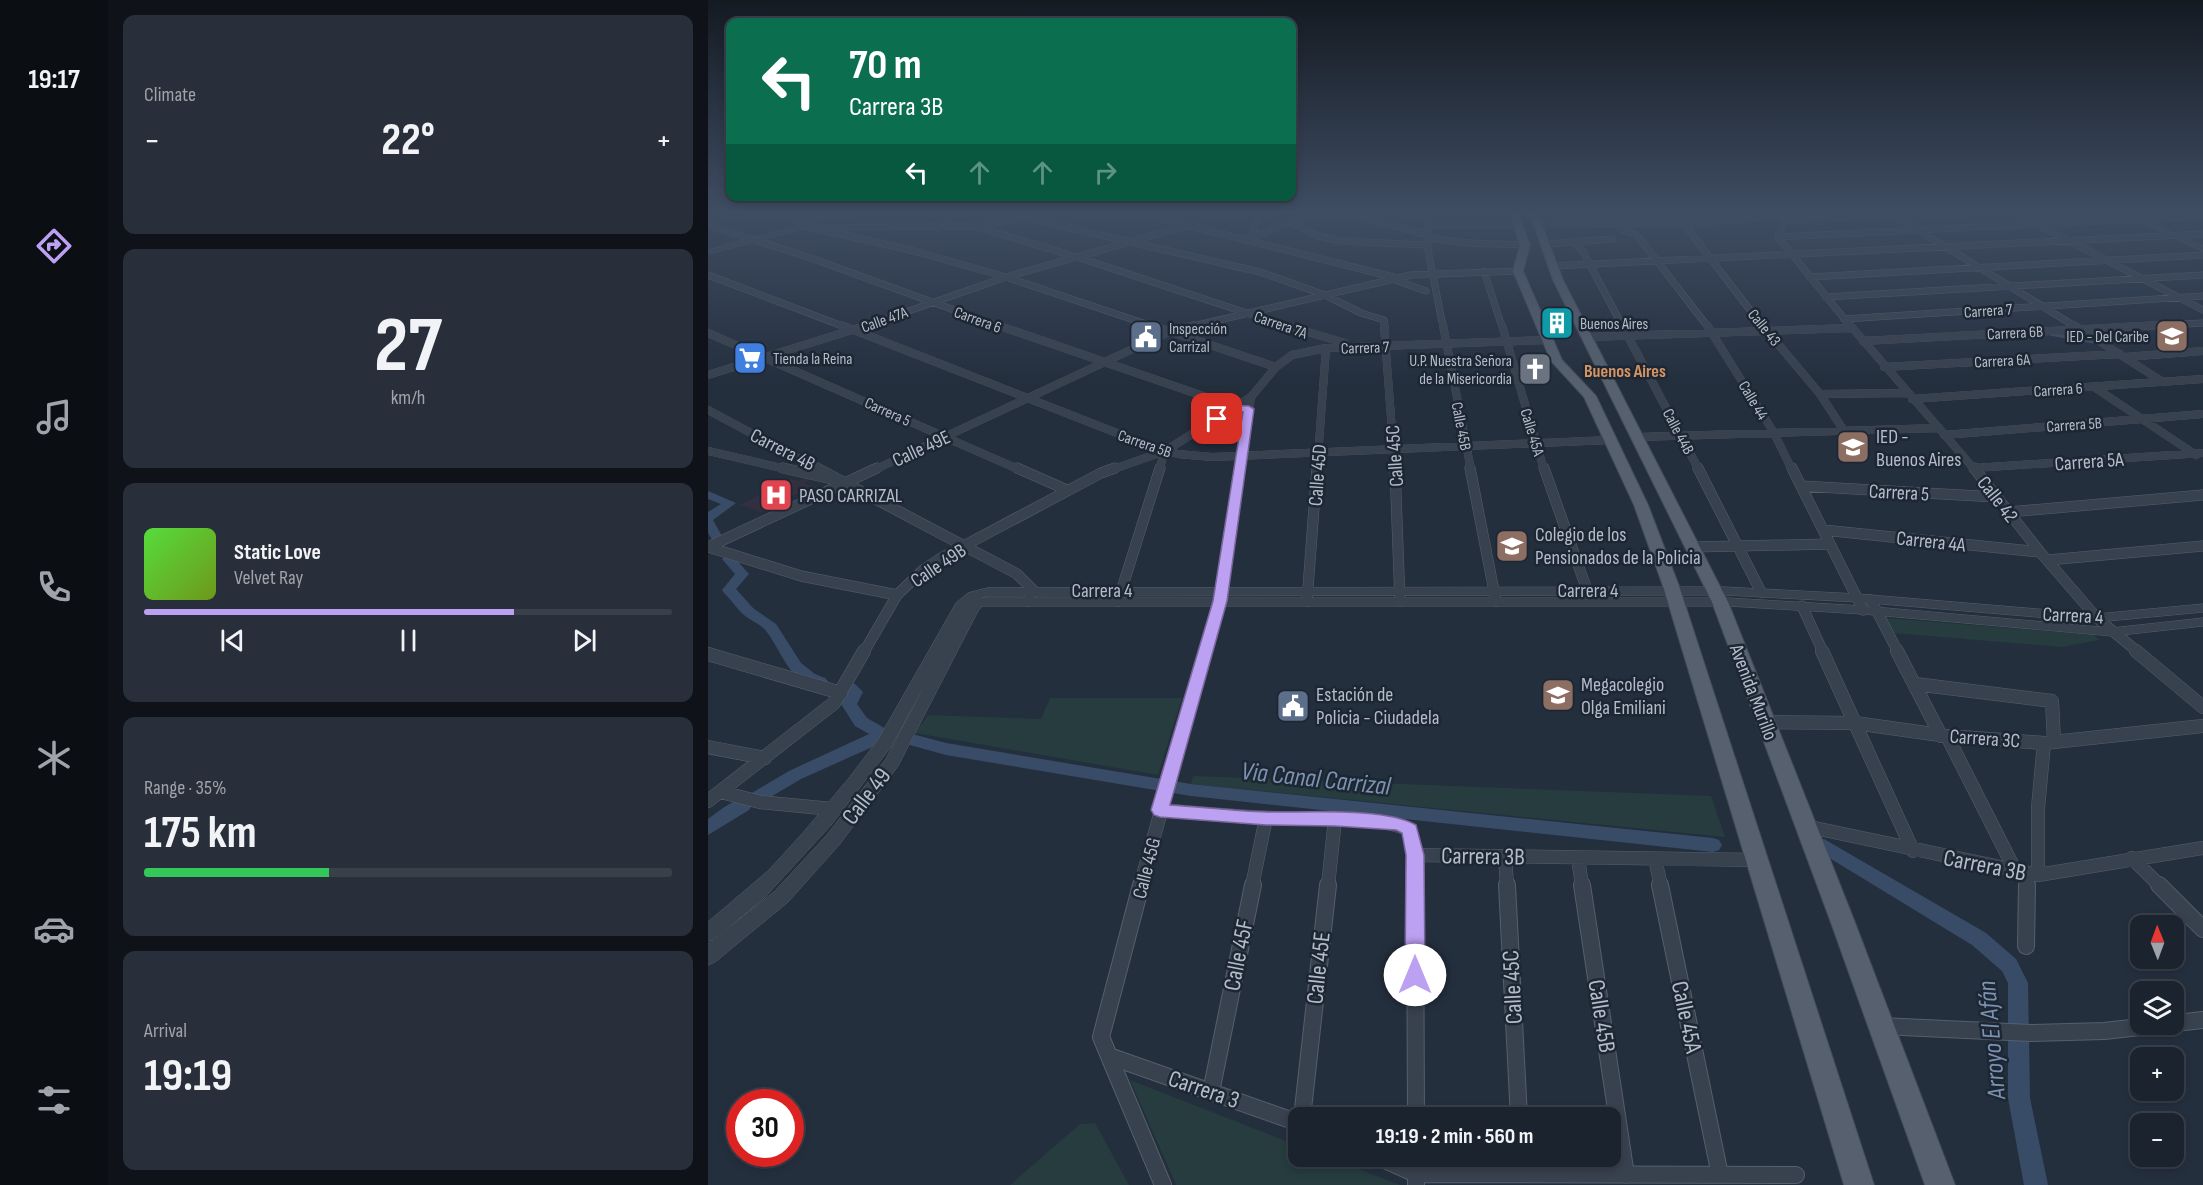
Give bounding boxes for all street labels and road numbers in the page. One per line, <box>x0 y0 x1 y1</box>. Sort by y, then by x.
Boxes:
street label: Carrera 7 <box>1963 300 2014 323</box>
street label: Calle 47A <box>859 303 911 338</box>
street label: Carrera 6 <box>951 303 1004 338</box>
street label: Calle 43 <box>1743 306 1784 350</box>
street label: Carrera 7A <box>1251 307 1310 343</box>
street label: Carrera 6B <box>1987 323 2044 344</box>
street label: Carrera 7 <box>1341 338 1390 359</box>
street label: Carrera 6A <box>1974 351 2031 372</box>
street label: Calle 44 <box>1734 378 1772 424</box>
street label: Carrera 6 <box>2033 379 2083 402</box>
street label: Carrera 5 <box>861 394 913 431</box>
street label: Calle 45B <box>1447 400 1475 452</box>
street label: Calle 45A <box>1515 406 1548 459</box>
street label: Calle 44B <box>1658 406 1698 458</box>
street label: Carrera 5B <box>2046 414 2102 437</box>
street label: Carrera 4B <box>746 423 819 476</box>
street label: Calle 45C <box>1381 424 1409 488</box>
street label: Calle 49E <box>889 425 954 473</box>
street label: Carrera 5B <box>1115 426 1174 462</box>
street label: Calle 45D <box>1304 443 1332 507</box>
street label: Carrera 5A <box>2054 448 2125 476</box>
street label: Calle 42 <box>1972 472 2023 528</box>
street label: Carrera 5 <box>1868 479 1930 507</box>
street label: Carrera 4A <box>1895 526 1967 558</box>
street label: Calle 49B <box>906 539 971 593</box>
street label: Carrera 4 <box>1072 579 1132 603</box>
street label: Carrera 4 <box>1558 579 1618 603</box>
street label: Carrera 4 <box>2042 602 2104 630</box>
street label: Avenida Murillo <box>1723 640 1782 744</box>
street label: Carrera 3C <box>1949 725 2021 753</box>
street label: Calle 49 <box>836 762 897 830</box>
street label: Calle 45G <box>1128 835 1166 901</box>
street label: Carrera 3B <box>1441 841 1525 872</box>
street label: Carrera 3B <box>1941 843 2029 888</box>
street label: Calle 45F <box>1217 917 1260 993</box>
street label: Calle 45E <box>1300 930 1337 1006</box>
street label: Calle 45C <box>1496 949 1529 1025</box>
street label: Calle 45B <box>1581 978 1622 1055</box>
street label: Calle 45A <box>1665 978 1708 1056</box>
street label: Carrera 3 <box>1165 1064 1243 1115</box>

